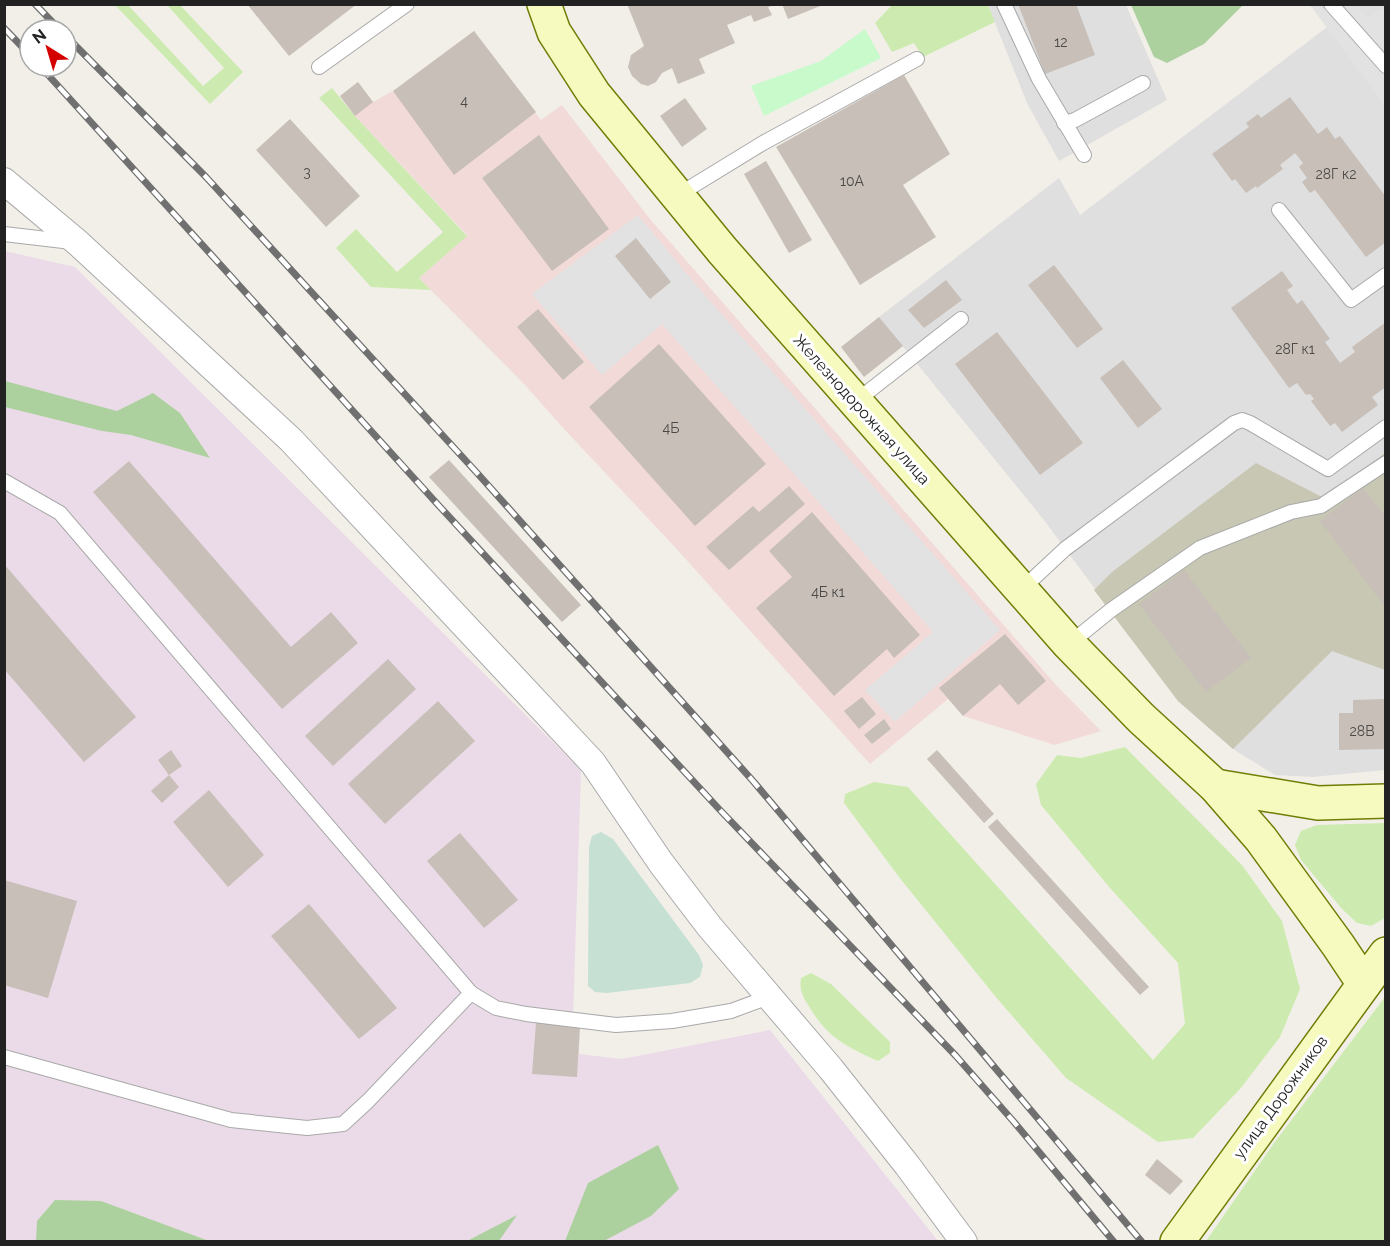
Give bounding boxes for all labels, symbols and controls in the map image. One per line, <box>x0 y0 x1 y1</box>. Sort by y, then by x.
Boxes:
north arrow <box>18 18 78 78</box>
text: N <box>29 25 50 48</box>
house number: 12 <box>1054 34 1068 50</box>
house number: 4 <box>460 93 468 109</box>
house number: 3 <box>303 164 311 180</box>
house number: 28Г к2 <box>1316 166 1356 182</box>
house number: 10А <box>840 173 864 189</box>
street label: Железнодорожная улица <box>789 330 934 488</box>
house number: 28Г к1 <box>1275 341 1315 357</box>
house number: 4Б <box>663 420 679 436</box>
house number: 4Б к1 <box>811 584 845 600</box>
house number: 28В <box>1350 723 1374 739</box>
street label: улица Дорожников <box>1229 1032 1331 1163</box>

